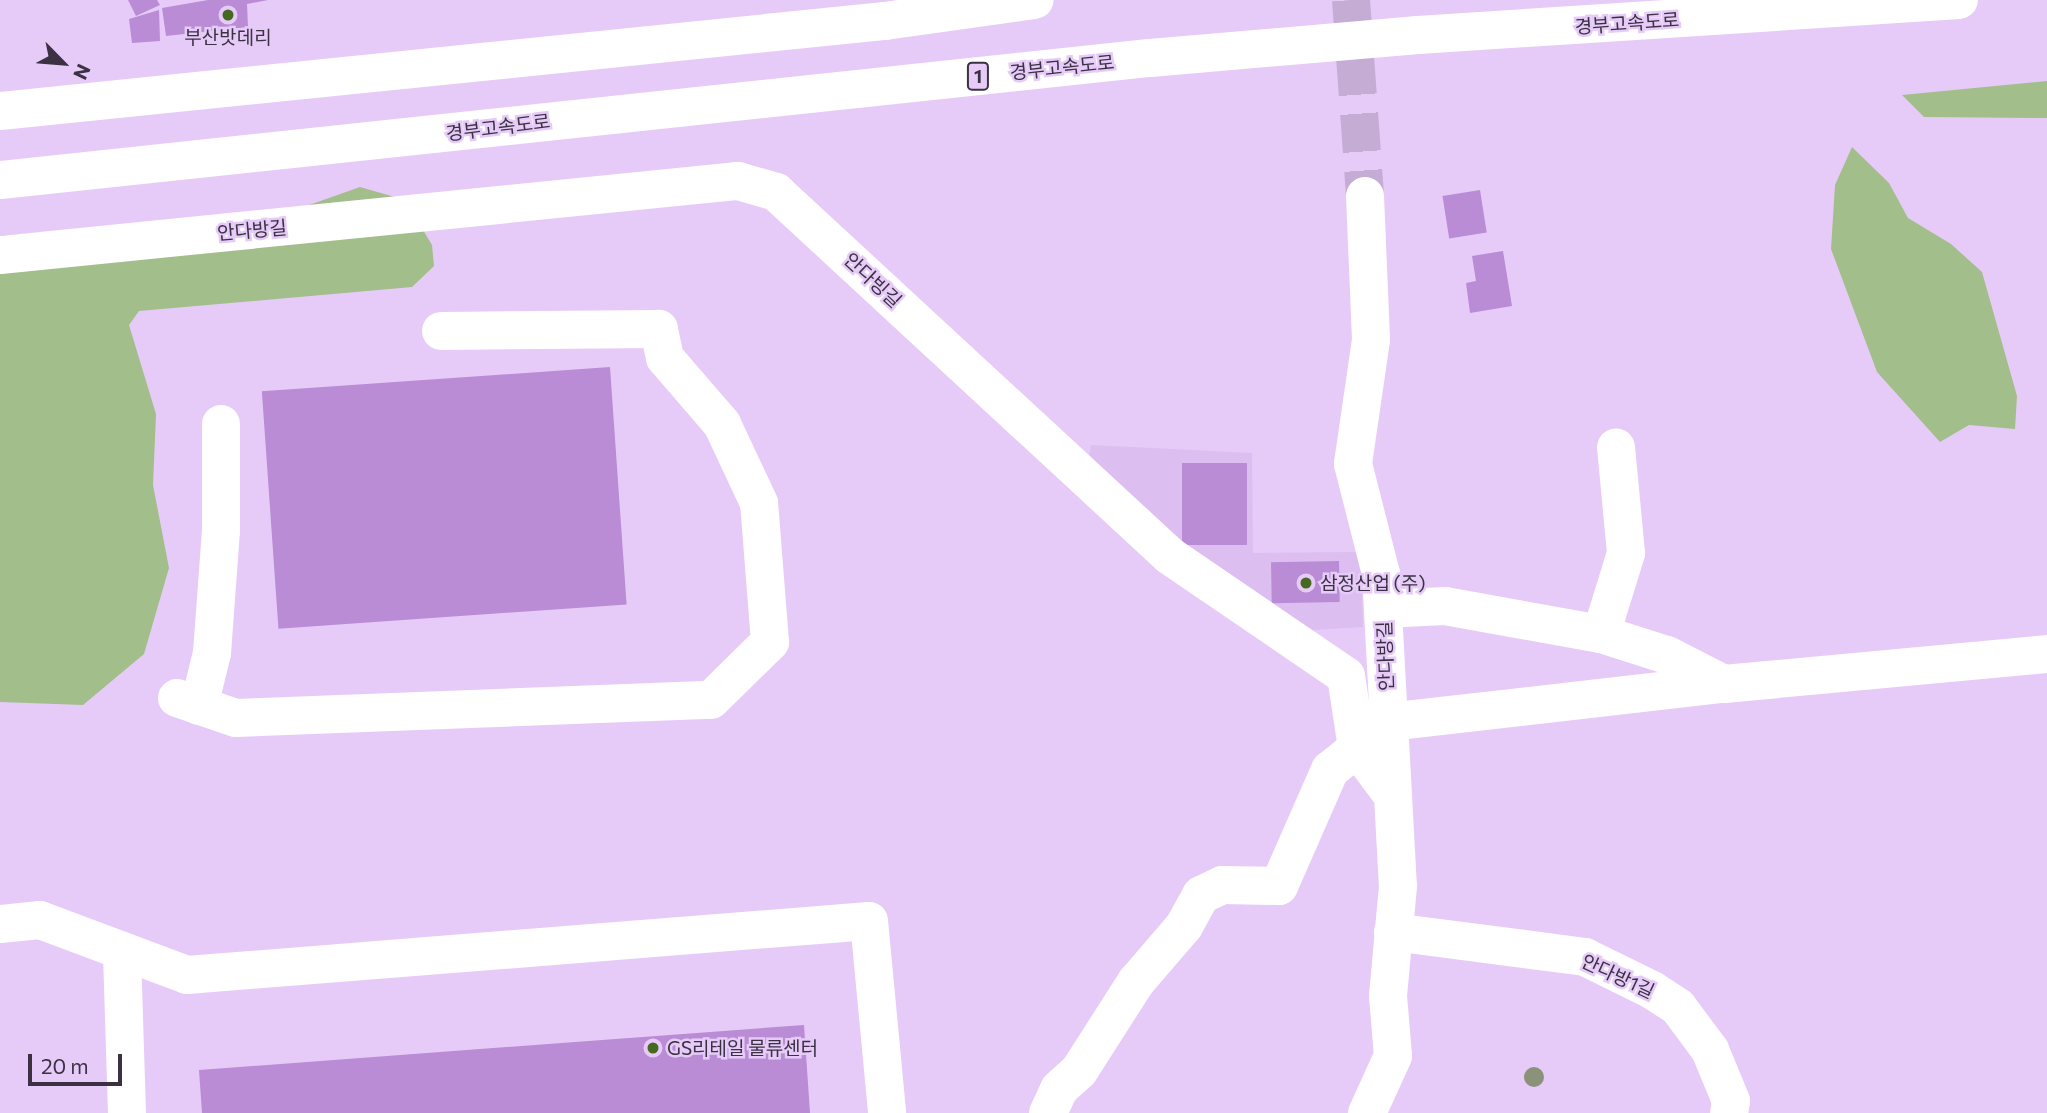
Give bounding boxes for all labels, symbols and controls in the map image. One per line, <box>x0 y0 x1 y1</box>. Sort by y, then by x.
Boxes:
marker: 부산밧데리 <box>220 7 236 23</box>
street label: 경부고속도로 <box>1574 8 1680 38</box>
place label: 부산밧데리 <box>184 26 272 48</box>
north arrow <box>28 28 98 98</box>
street label: 경부고속도로 <box>1009 50 1115 84</box>
text: N <box>69 61 96 83</box>
road number: 1 <box>966 62 990 90</box>
street label: 경부고속도로 <box>445 109 551 145</box>
street label: 안다방길 <box>216 216 288 244</box>
street label: 안다빙길 <box>840 248 906 312</box>
place label: 삼정산업 (주) <box>1320 572 1426 594</box>
marker: 삼정산업 (주) <box>1298 575 1314 591</box>
street label: 안다방길 <box>1372 621 1398 691</box>
street label: 안다방1길 <box>1578 949 1658 1003</box>
place label: GS리테일 물류센터 <box>667 1037 818 1059</box>
scale bar <box>32 1040 126 1084</box>
marker: GS리테일 물류센터 <box>645 1040 661 1056</box>
text: 20 m <box>41 1053 89 1078</box>

